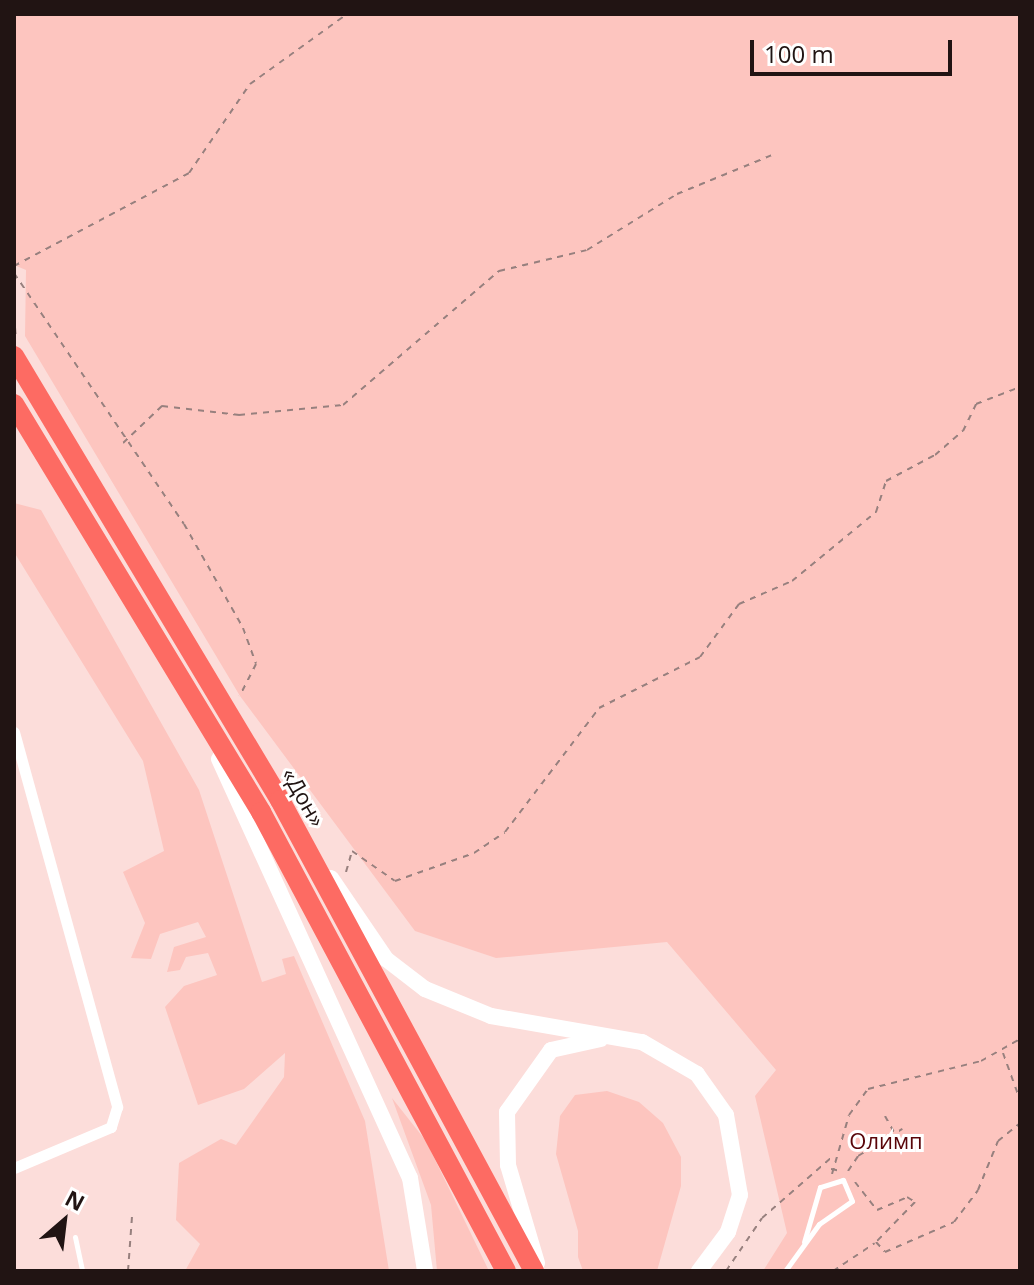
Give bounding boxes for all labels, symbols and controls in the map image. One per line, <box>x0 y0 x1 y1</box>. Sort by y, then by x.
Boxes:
scale bar <box>754 24 956 74</box>
text: 100 m <box>764 37 834 70</box>
street label: «Дон» <box>277 763 331 831</box>
park label: Олимп <box>849 1128 923 1154</box>
north arrow <box>24 1181 104 1261</box>
text: N <box>60 1182 90 1217</box>

